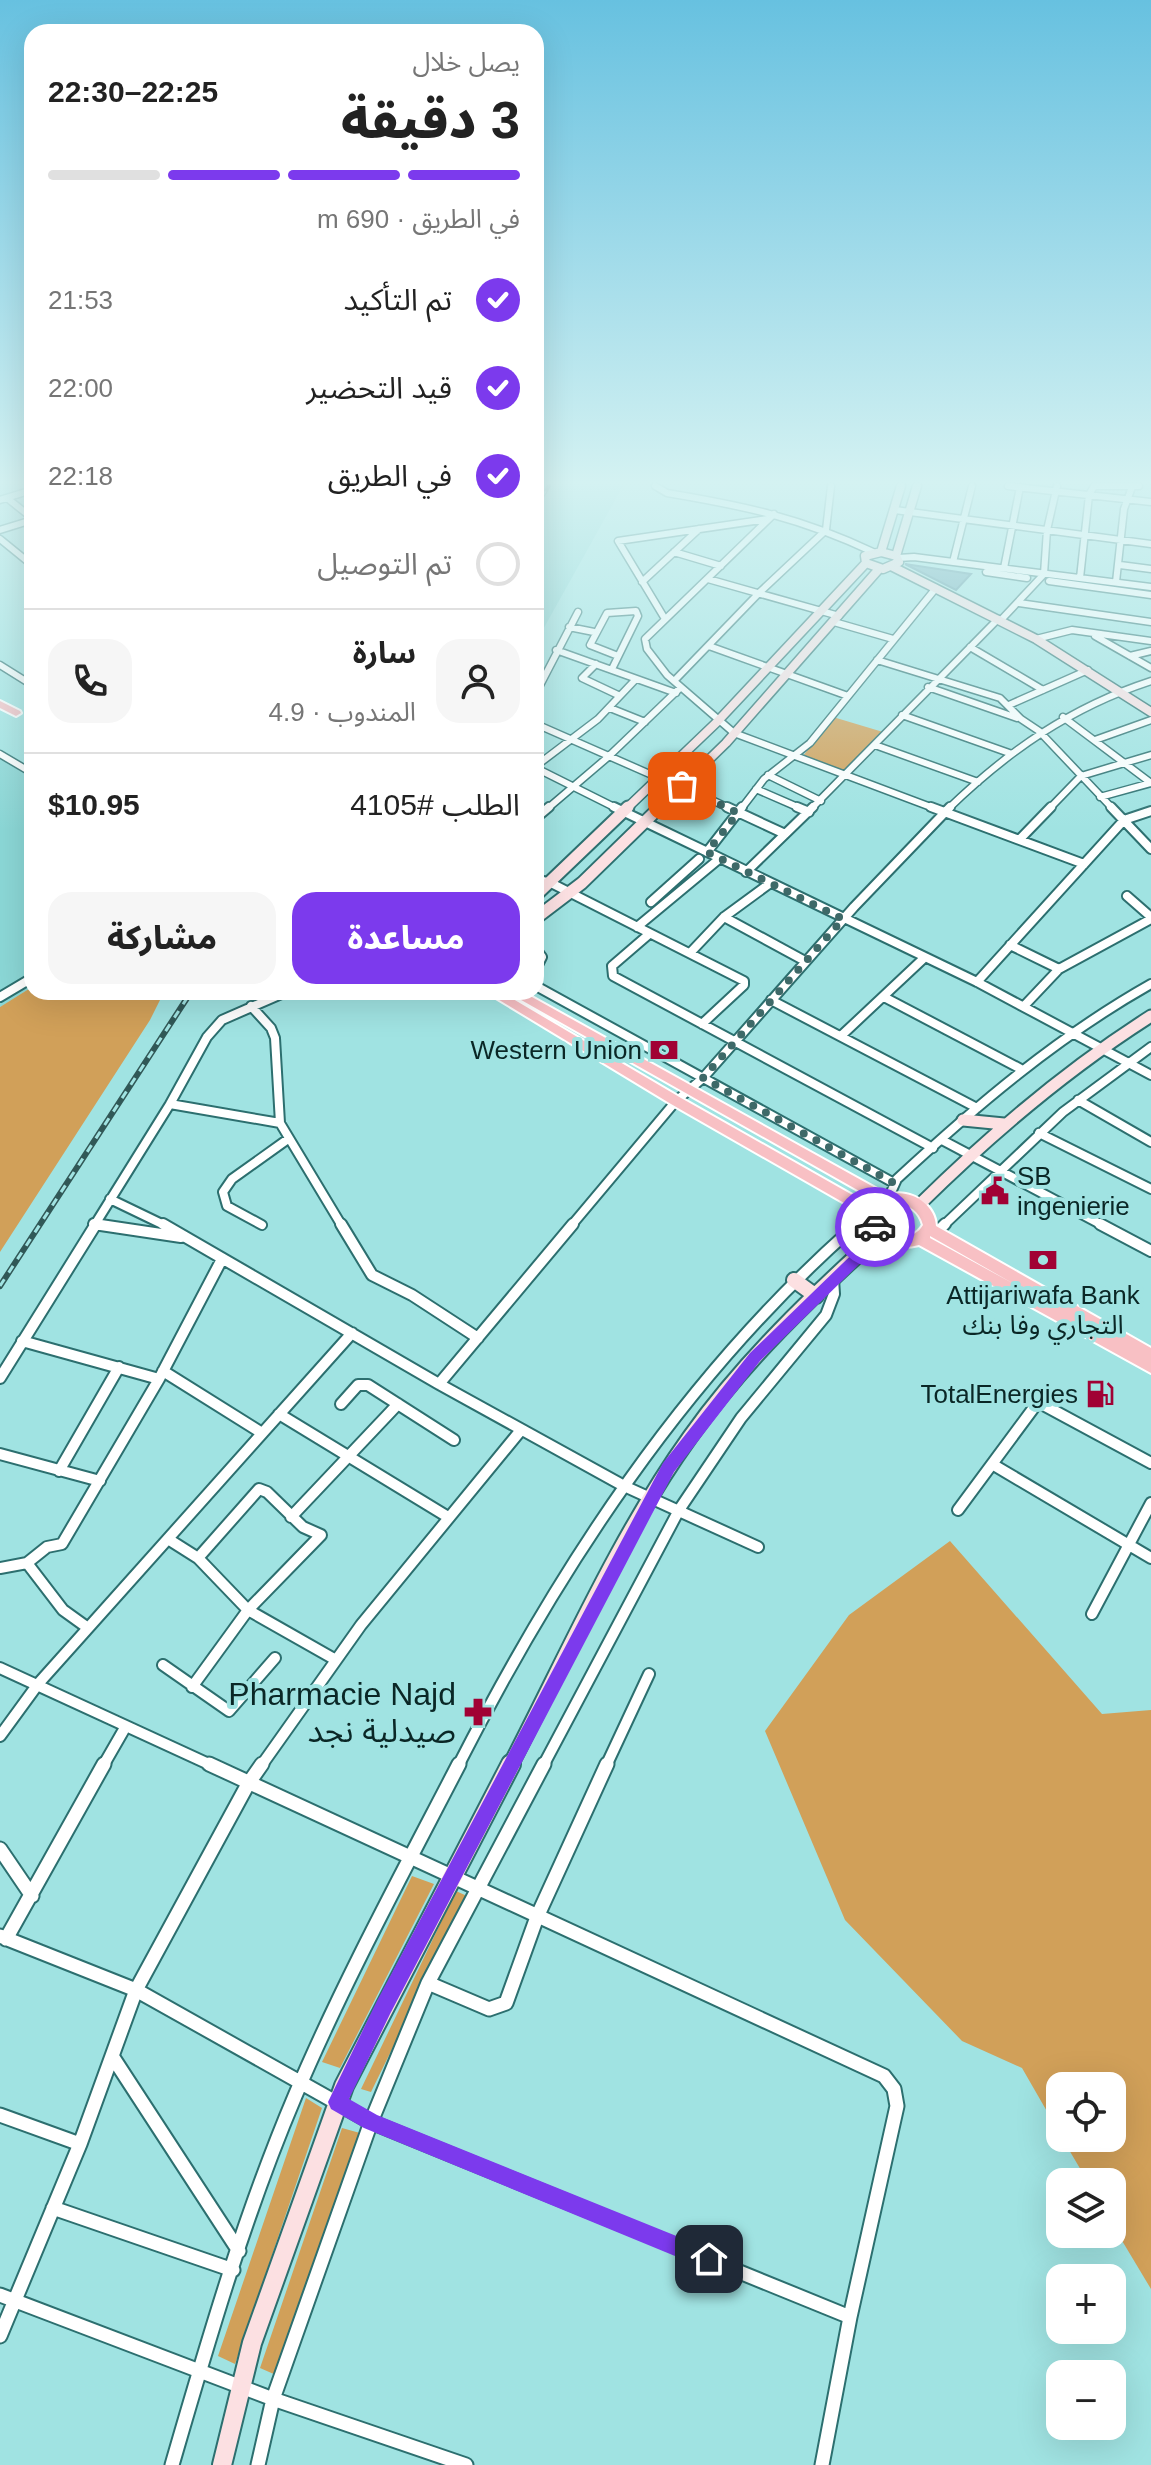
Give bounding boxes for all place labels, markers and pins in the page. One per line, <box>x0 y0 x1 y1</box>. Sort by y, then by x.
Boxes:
pin <box>648 752 716 820</box>
place label: Western Union <box>471 1035 642 1065</box>
bank icon: Western Union <box>649 1035 679 1065</box>
place label: SB ingenierie <box>1017 1161 1130 1221</box>
public building icon: SB ingenierie <box>980 1176 1010 1206</box>
bank icon: Attijariwafa Bank التجاري وفا بنك <box>1028 1245 1058 1275</box>
place label: Attijariwafa Bank التجاري وفا بنك <box>946 1280 1141 1345</box>
place label: TotalEnergies <box>920 1379 1078 1409</box>
fuel station icon: TotalEnergies <box>1085 1379 1115 1409</box>
place label: Pharmacie Najd صيدلية نجد <box>228 1676 456 1749</box>
pharmacy icon: Pharmacie Najd صيدلية نجد <box>463 1697 493 1727</box>
pin <box>675 2225 743 2293</box>

